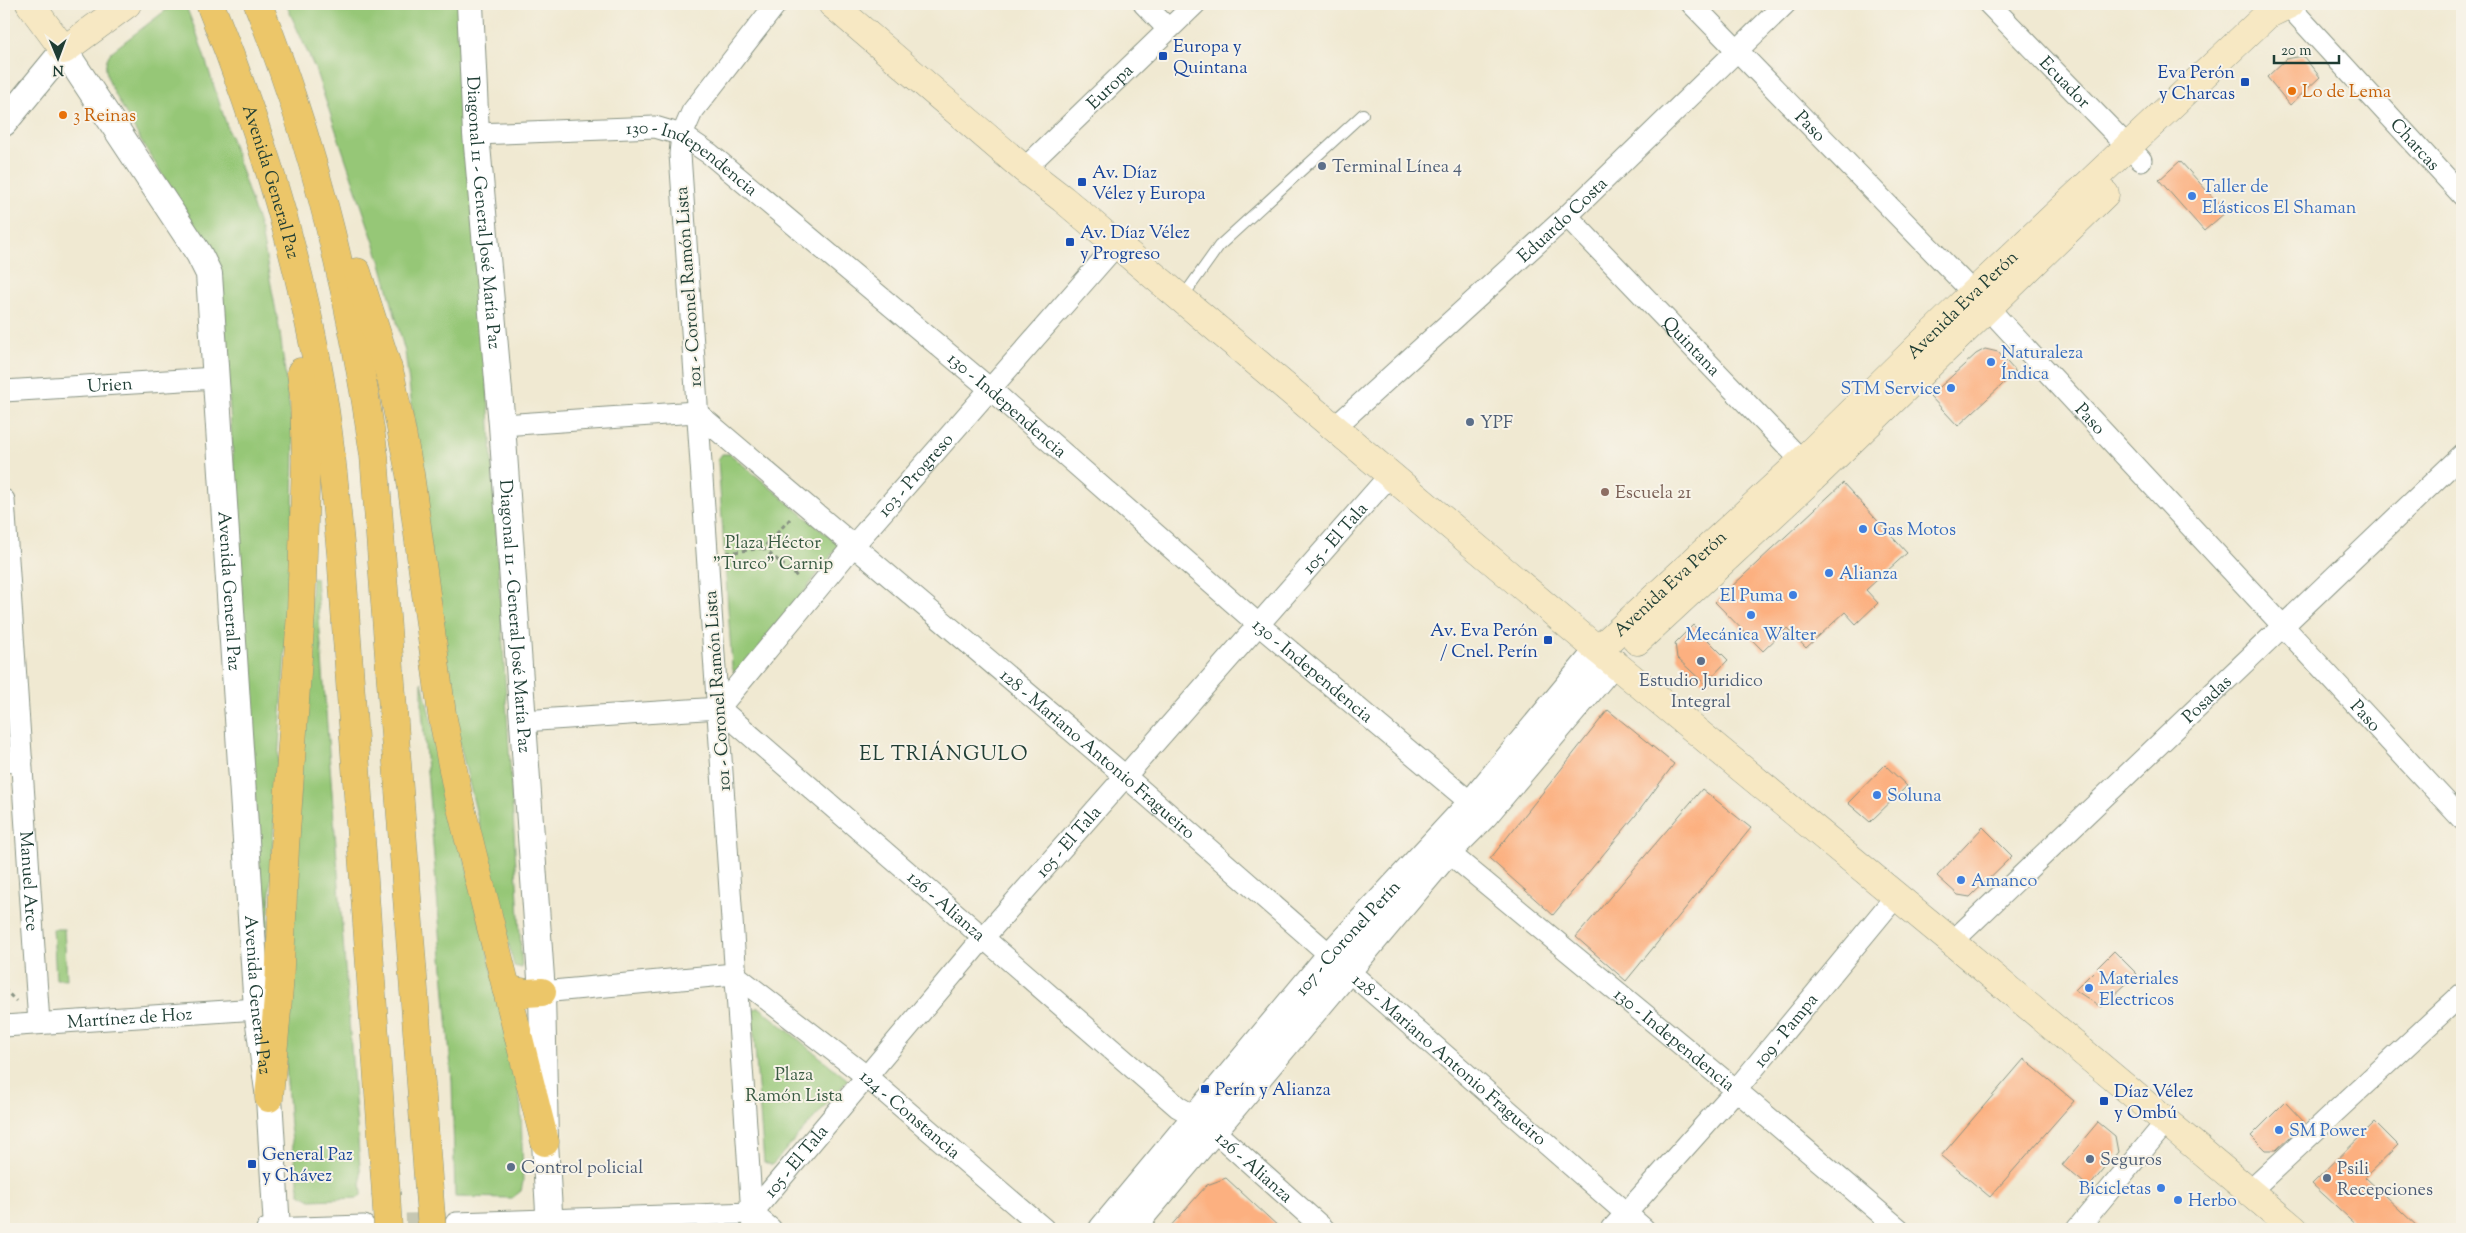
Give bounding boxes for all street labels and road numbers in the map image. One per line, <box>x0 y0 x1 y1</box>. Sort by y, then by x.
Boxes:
street label: Ecuador <box>2032 51 2095 116</box>
street label: Europa <box>1082 59 1140 117</box>
street label: Diagonal 11 - General José María Paz <box>458 75 506 350</box>
street label: Avenida General Paz <box>234 102 305 262</box>
street label: Paso <box>1788 106 1831 149</box>
street label: Charcas <box>2383 113 2445 178</box>
street label: 130 - Independencia <box>625 116 762 203</box>
street label: Eduardo Costa <box>1513 172 1614 270</box>
street label: 101 - Coronel Ramón Lista <box>670 186 710 388</box>
street label: Avenida Eva Perón <box>1902 245 2025 366</box>
street label: Quintana <box>1655 311 1725 383</box>
street label: 130 - Independencia <box>941 347 1071 465</box>
street label: Urien <box>86 372 134 401</box>
street label: Paso <box>2068 398 2111 442</box>
street label: 103 - Progreso <box>873 428 961 524</box>
street label: Diagonal 11 - General José María Paz <box>491 479 536 754</box>
street label: 105 - El Tala <box>1298 498 1375 581</box>
street label: Avenida General Paz <box>210 510 246 672</box>
street label: Avenida Eva Perón <box>1609 525 1734 644</box>
street label: 101 - Coronel Ramón Lista <box>699 590 739 792</box>
street label: 130 - Independencia <box>1246 614 1378 730</box>
street label: 128 - Mariano Antonio Fragueiro <box>993 664 1200 847</box>
street label: Posadas <box>2177 670 2239 730</box>
street label: Paso <box>2343 695 2386 739</box>
street label: 105 - El Tala <box>1031 801 1108 884</box>
street label: Manuel Arce <box>11 830 44 932</box>
street label: 126 - Alianza <box>900 866 990 949</box>
street label: 107 - Coronel Perín <box>1290 875 1408 1002</box>
street label: Avenida General Paz <box>236 914 277 1077</box>
street label: 128 - Mariano Antonio Fragueiro <box>1345 969 1551 1153</box>
street label: 130 - Independencia <box>1607 983 1740 1099</box>
street label: 109 - Pampa <box>1749 989 1825 1074</box>
street label: Martínez de Hoz <box>66 1002 193 1037</box>
street label: 124 - Constancia <box>853 1065 965 1166</box>
street label: 105 - El Tala <box>759 1120 836 1204</box>
street label: 126 - Alianza <box>1208 1127 1298 1210</box>

